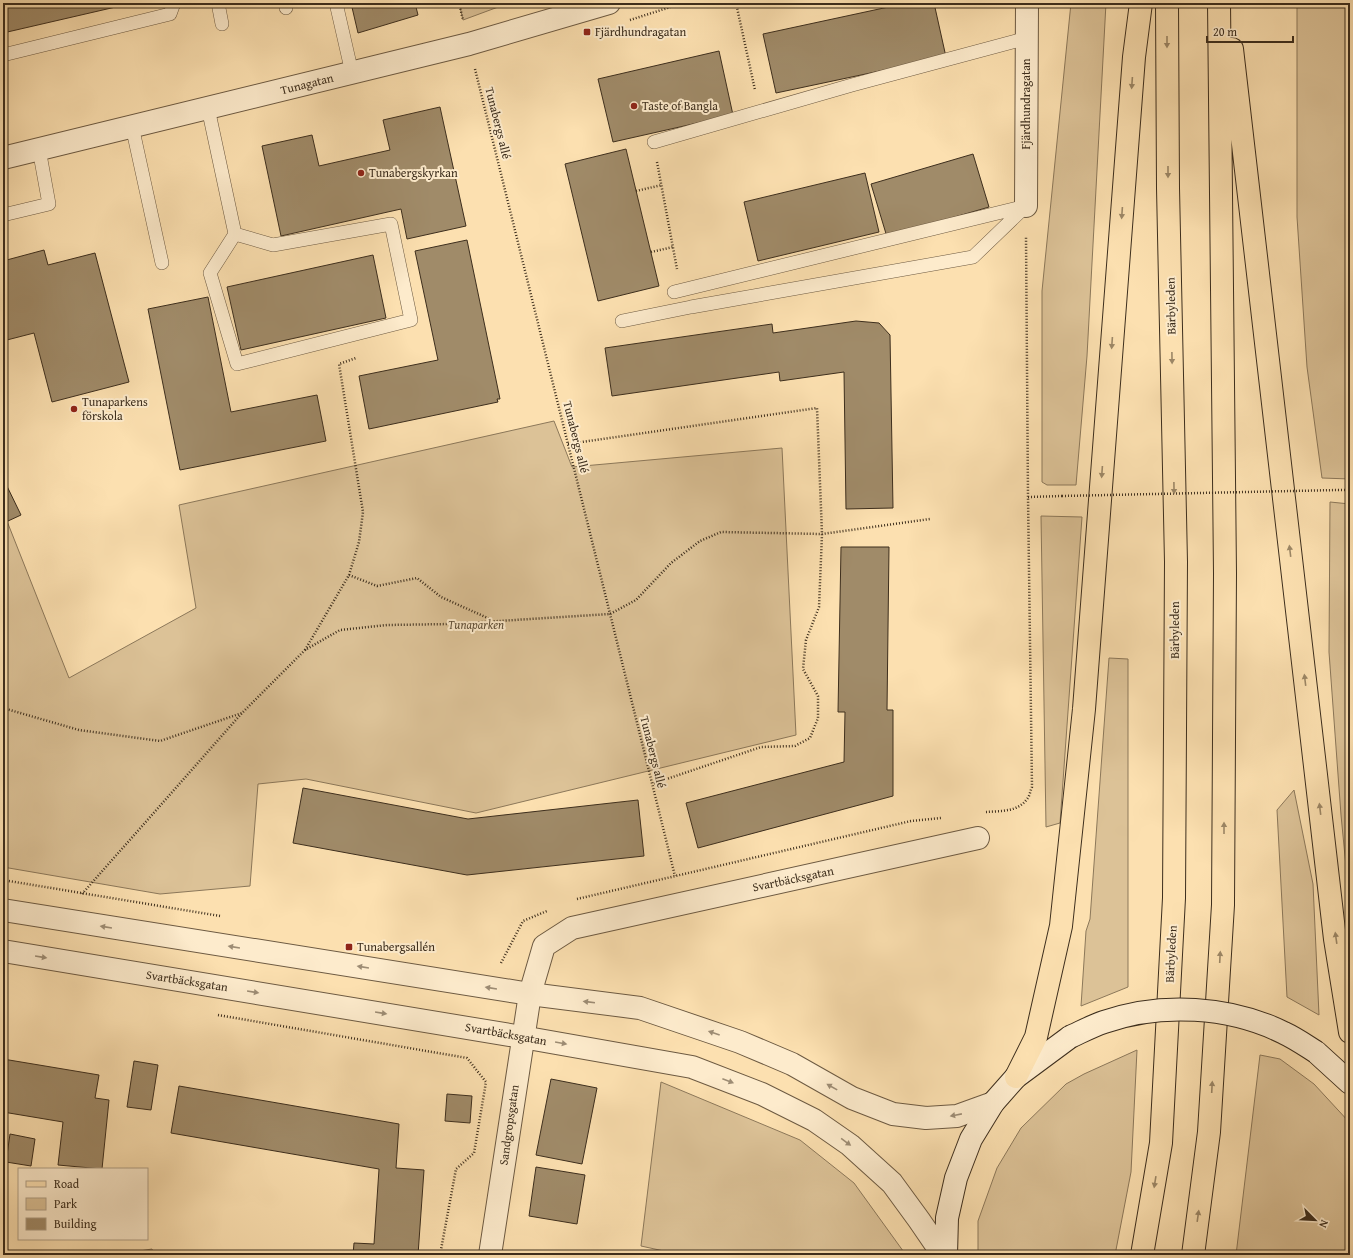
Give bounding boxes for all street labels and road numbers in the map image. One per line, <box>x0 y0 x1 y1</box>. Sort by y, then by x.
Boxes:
street label: Fjärdhundragatan <box>1017 58 1034 150</box>
street label: Tunagatan <box>279 69 335 98</box>
street label: Tunabergs allé <box>481 85 516 161</box>
street label: Bärbyleden <box>1161 277 1179 335</box>
street label: Tunabergs allé <box>559 399 594 475</box>
street label: Bärbyleden <box>1166 601 1183 659</box>
street label: Tunabergs allé <box>636 714 671 790</box>
street label: Svartbäcksgatan <box>751 862 835 895</box>
street label: Bärbyleden <box>1161 925 1181 983</box>
street label: Svartbäcksgatan <box>145 966 229 995</box>
street label: Svartbäcksgatan <box>464 1018 548 1049</box>
street label: Sandgropsgatan <box>494 1083 523 1166</box>

